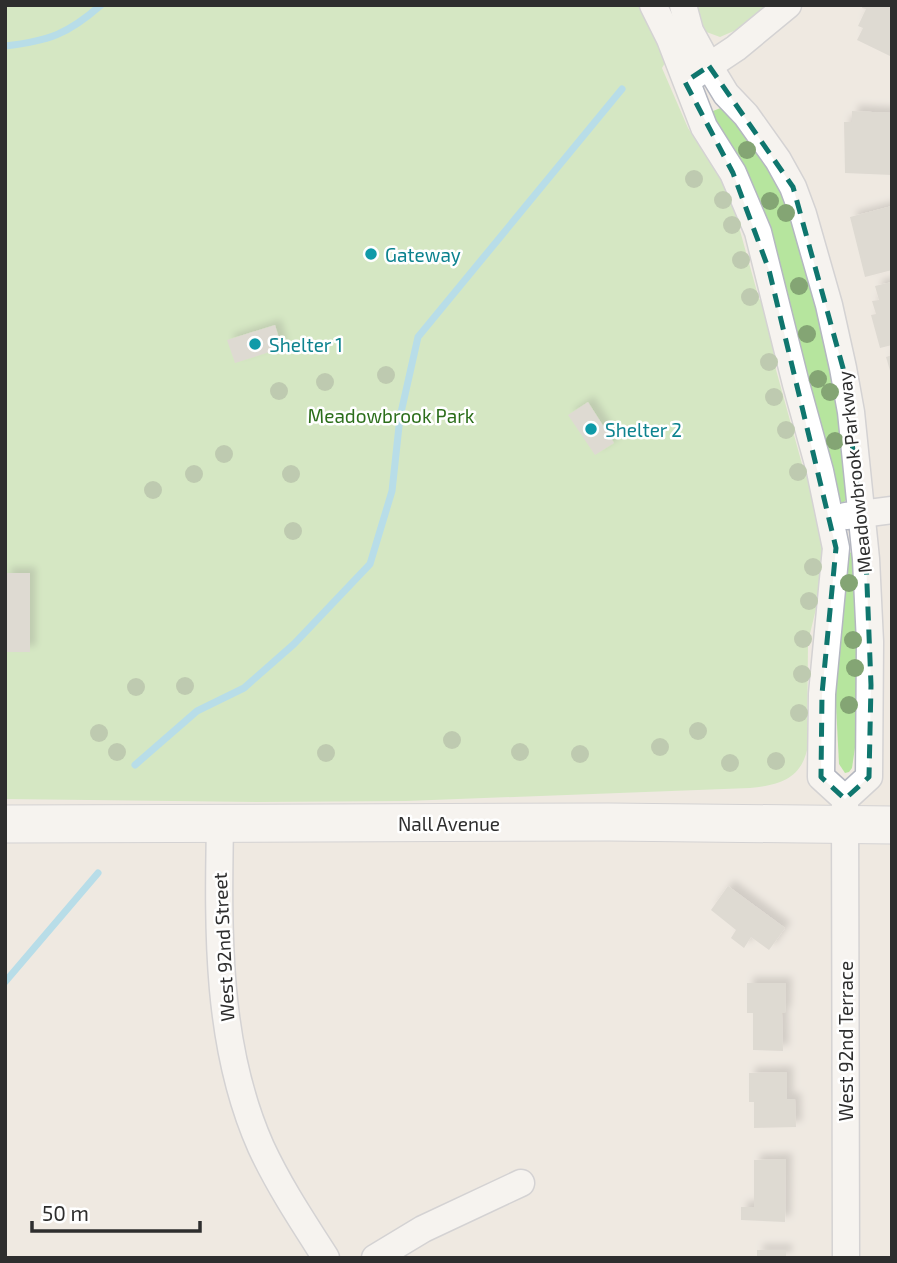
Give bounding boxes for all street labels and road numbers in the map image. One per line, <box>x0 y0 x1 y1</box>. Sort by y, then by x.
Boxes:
street label: Meadowbrook Parkway <box>832 370 876 574</box>
street label: Nall Avenue <box>398 812 500 835</box>
street label: West 92nd Street <box>208 872 238 1022</box>
street label: West 92nd Terrace <box>834 961 857 1121</box>

